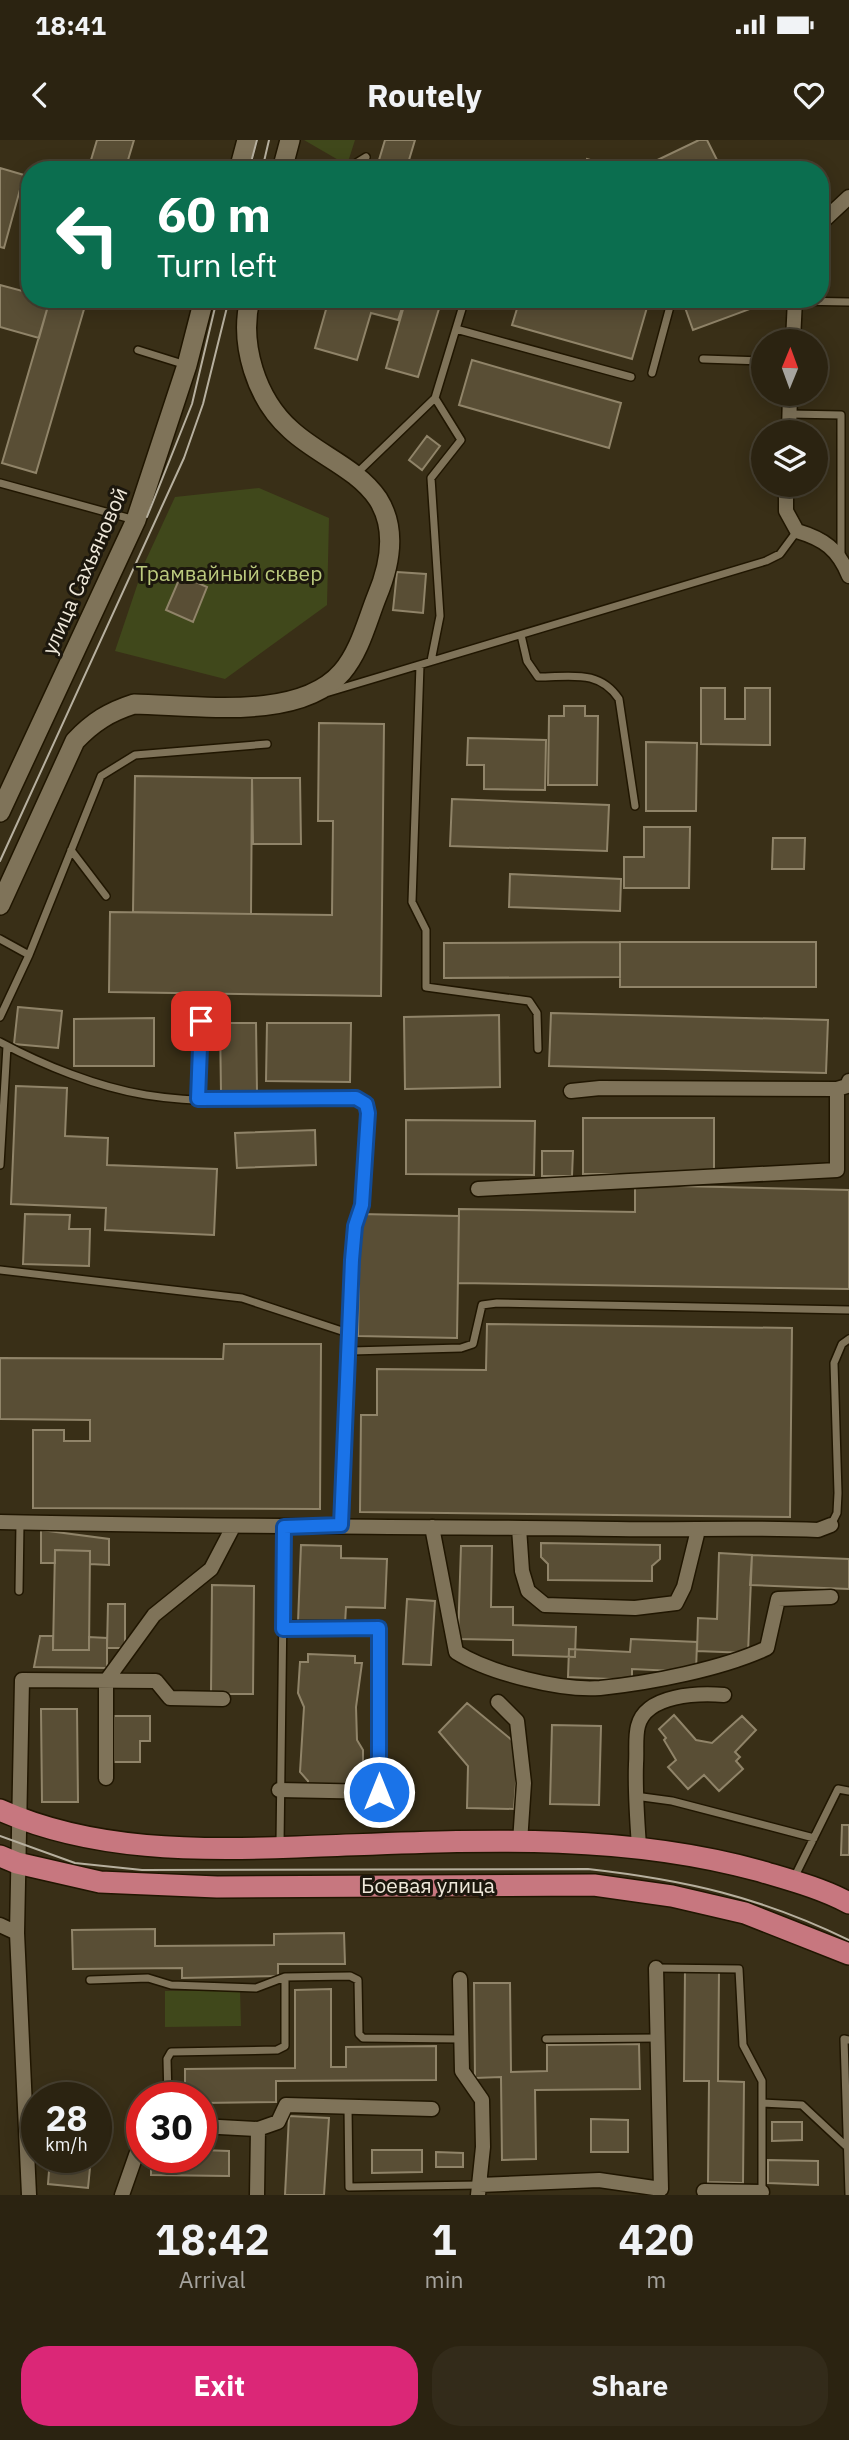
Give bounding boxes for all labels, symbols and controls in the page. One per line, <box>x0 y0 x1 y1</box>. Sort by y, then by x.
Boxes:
text: 18:41 <box>35 8 106 42</box>
text: Routely <box>367 74 482 116</box>
icon: back <box>21 76 59 114</box>
icon: heart <box>790 76 828 114</box>
text: 60 m <box>157 182 271 245</box>
icon: left <box>42 189 133 280</box>
text: Turn left <box>157 244 277 286</box>
north arrow <box>751 329 828 406</box>
map controls <box>751 329 828 497</box>
button: layers <box>751 420 828 497</box>
street label: улица Сахьяновой <box>35 483 134 659</box>
park label: Трамвайный сквер <box>136 559 322 587</box>
pin <box>171 991 231 1051</box>
icon: arrive <box>182 1002 220 1040</box>
position arrow <box>342 1755 416 1829</box>
street label: Боевая улица <box>361 1871 495 1899</box>
speed limit sign: 30 <box>126 2082 217 2173</box>
text: 28 <box>45 2095 88 2141</box>
text: km/h <box>45 2133 88 2156</box>
text: 18:42 <box>155 2212 270 2267</box>
text: 1 <box>431 2212 457 2267</box>
text: 420 <box>618 2212 694 2267</box>
text: Arrival <box>179 2264 246 2294</box>
text: min <box>425 2264 463 2294</box>
text: m <box>646 2264 666 2294</box>
button: Exit <box>21 2346 418 2426</box>
button: Share <box>432 2346 828 2426</box>

